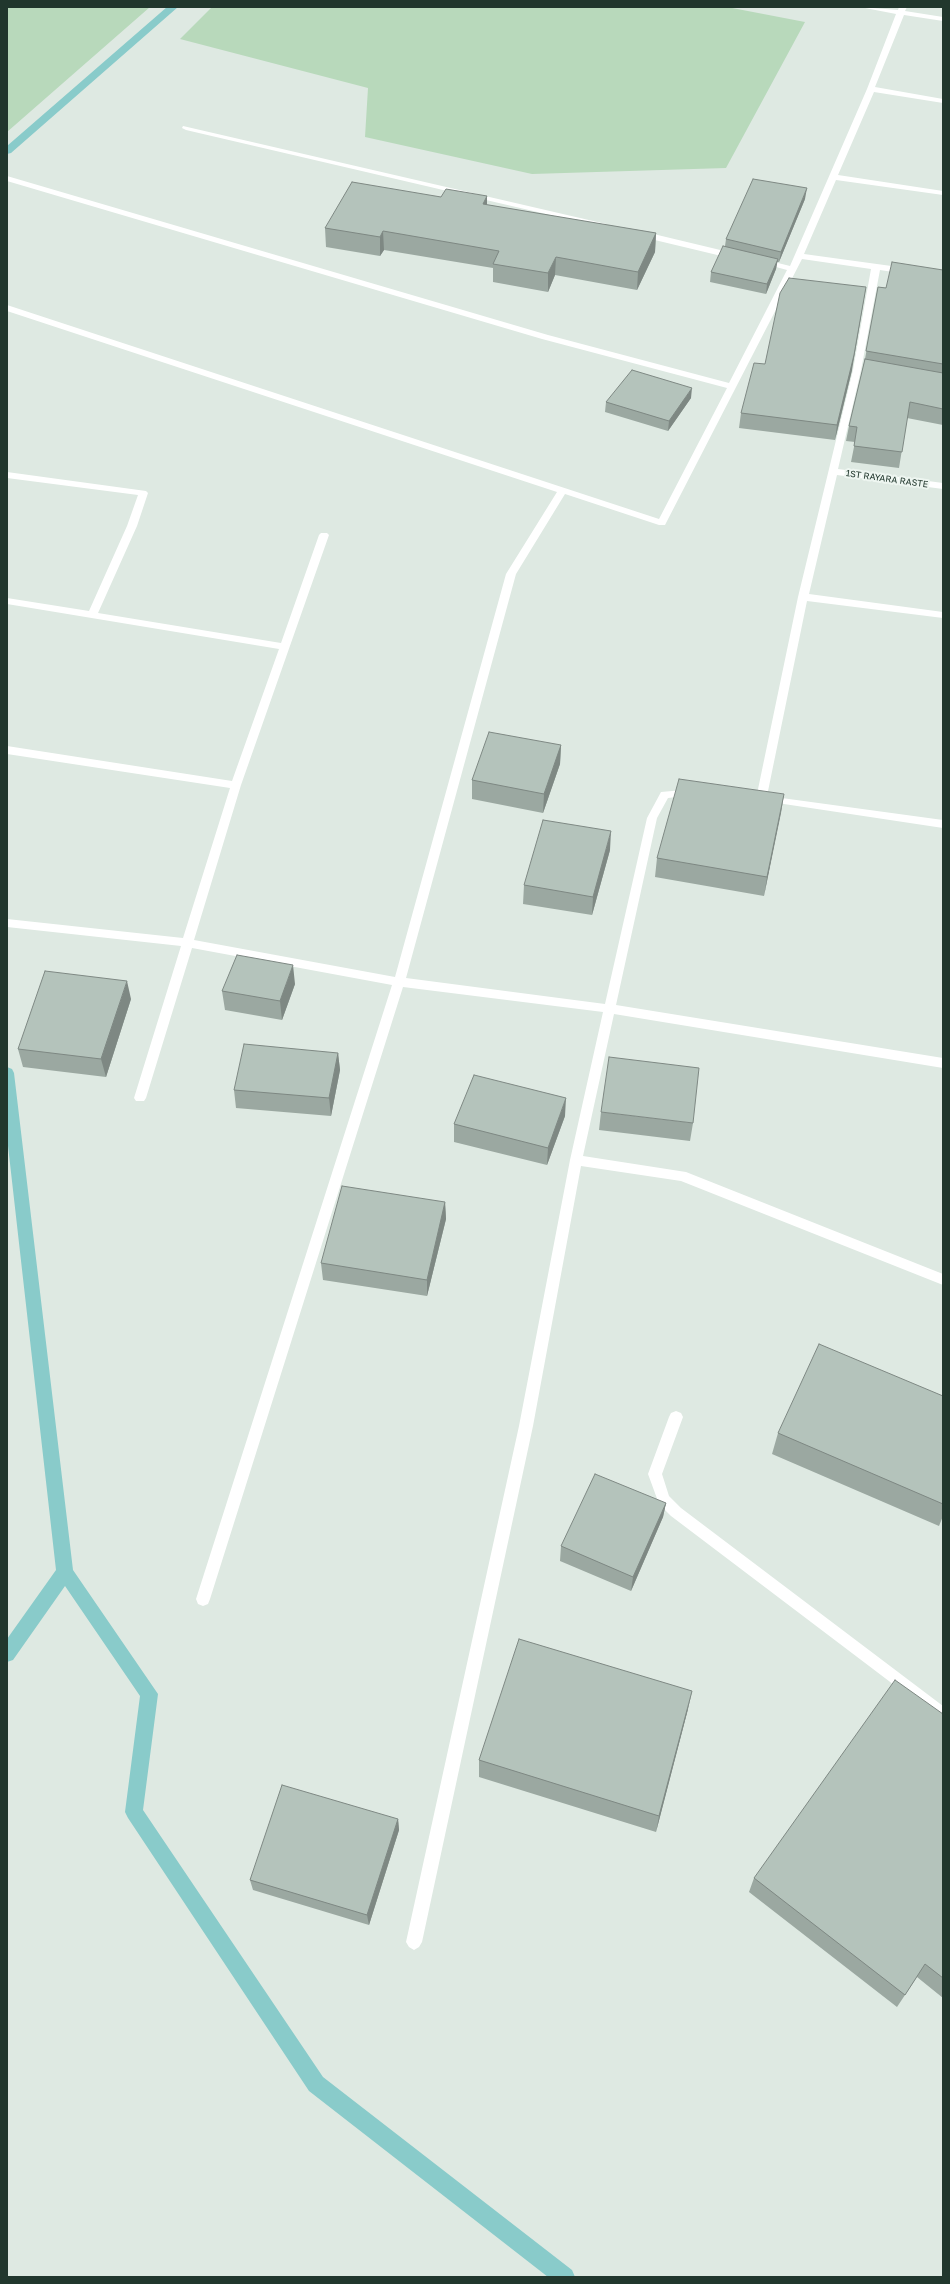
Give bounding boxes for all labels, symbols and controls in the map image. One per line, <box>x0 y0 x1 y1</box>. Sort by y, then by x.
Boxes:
street label: 1ST RAYARA RASTE <box>845 468 929 490</box>

